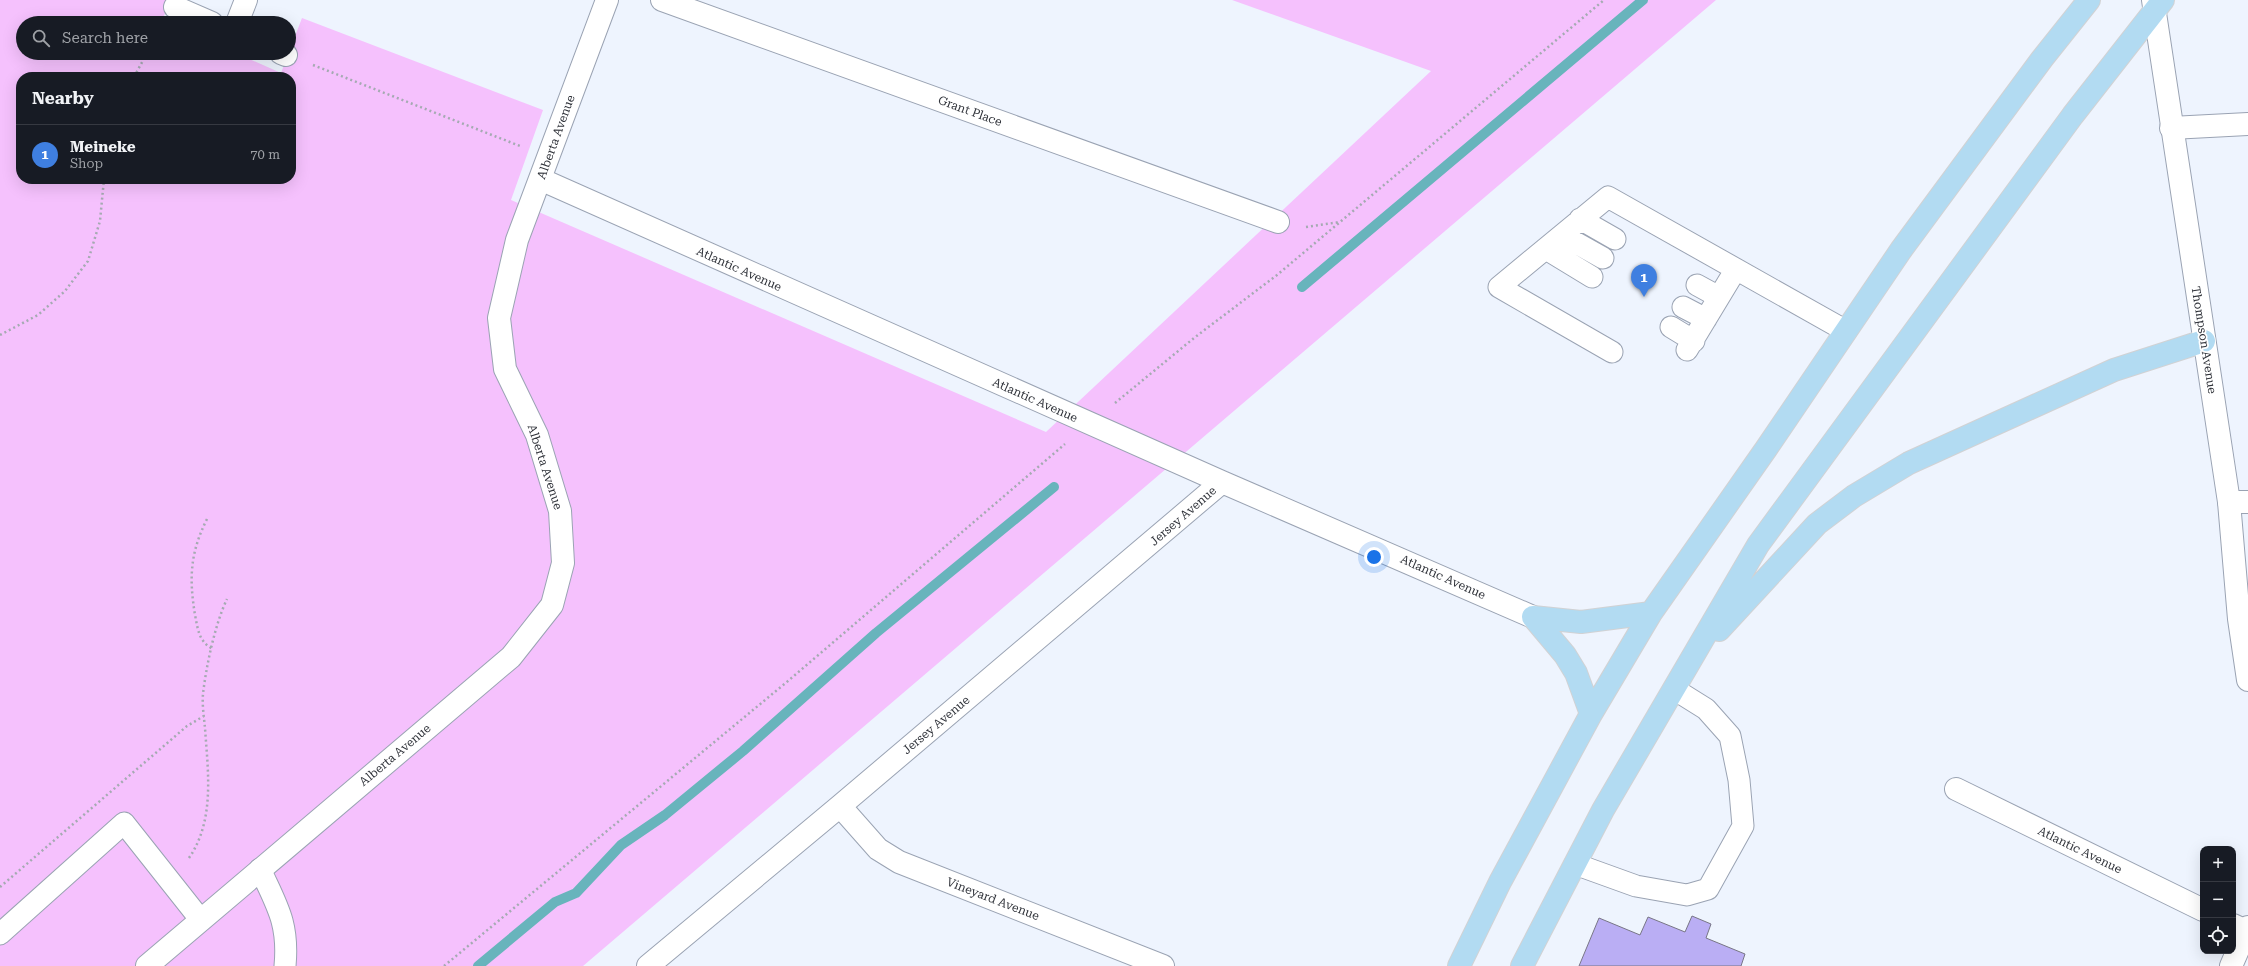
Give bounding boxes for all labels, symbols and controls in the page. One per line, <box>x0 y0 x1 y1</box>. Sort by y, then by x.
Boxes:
search box <box>16 16 296 60</box>
icon: search <box>30 27 52 49</box>
text: Search here <box>62 29 148 47</box>
text: Nearby <box>32 88 94 108</box>
street label: Alberta Avenue <box>534 93 578 181</box>
street label: Grant Place <box>936 93 1004 129</box>
text: Meineke <box>70 138 136 156</box>
text: 1 <box>41 147 49 162</box>
text: 70 m <box>250 147 280 162</box>
text: Shop <box>70 156 103 171</box>
street label: Atlantic Avenue <box>694 244 784 294</box>
pin: 1 <box>1631 264 1657 297</box>
street label: Thompson Avenue <box>2189 285 2219 395</box>
street label: Atlantic Avenue <box>990 375 1080 425</box>
street label: Alberta Avenue <box>525 423 565 512</box>
street label: Jersey Avenue <box>1147 483 1219 549</box>
your location <box>1364 547 1384 567</box>
street label: Atlantic Avenue <box>1398 552 1488 602</box>
street label: Jersey Avenue <box>900 693 973 757</box>
street label: Alberta Avenue <box>357 721 434 789</box>
street label: Atlantic Avenue <box>2036 824 2125 877</box>
map controls <box>2200 846 2236 954</box>
button: + <box>2200 846 2236 882</box>
street label: Vineyard Avenue <box>945 875 1042 923</box>
button: − <box>2200 882 2236 918</box>
button: locate <box>2200 918 2236 954</box>

